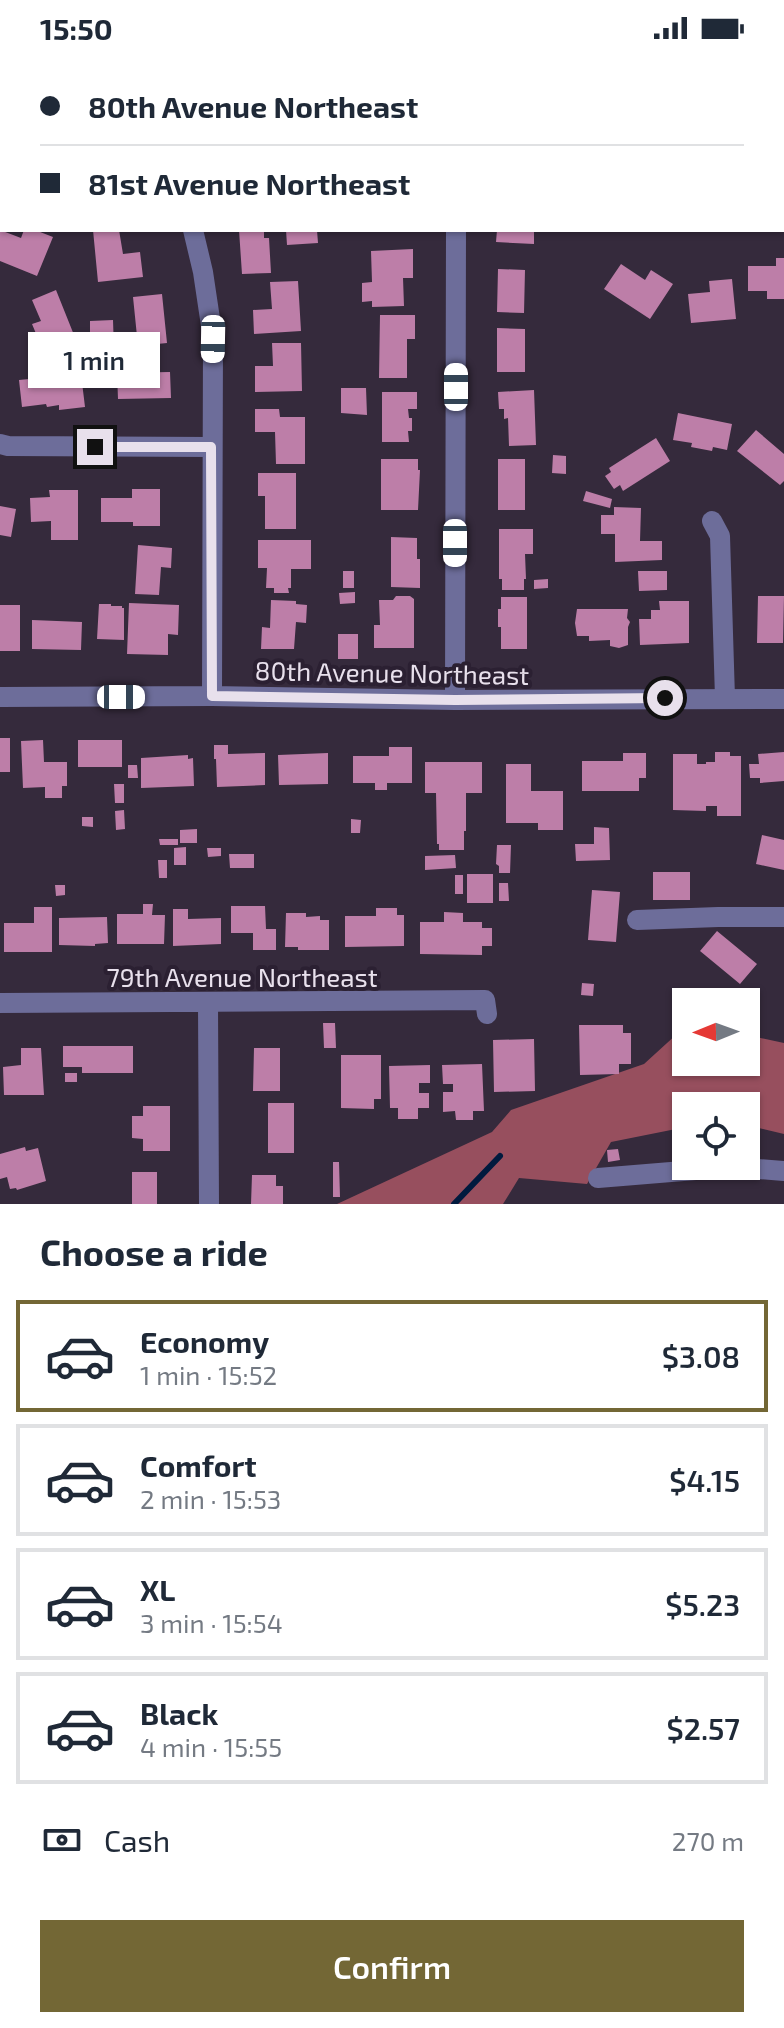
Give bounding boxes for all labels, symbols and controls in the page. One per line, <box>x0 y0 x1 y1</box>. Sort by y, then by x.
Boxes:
text: 15:50 <box>40 10 113 46</box>
text: 80th Avenue Northeast <box>88 88 418 124</box>
text: 81st Avenue Northeast <box>88 165 410 201</box>
car <box>201 315 225 363</box>
callout: 1 min <box>29 331 161 387</box>
text: 1 min <box>63 344 125 375</box>
car <box>444 363 468 411</box>
route end <box>77 429 113 465</box>
car <box>443 519 467 567</box>
street label: 80th Avenue Northeast <box>255 654 530 690</box>
route start <box>647 680 683 716</box>
car <box>97 685 145 709</box>
street label: 79th Avenue Northeast <box>106 961 378 992</box>
north arrow <box>672 988 760 1076</box>
map controls <box>672 988 760 1180</box>
button: locate <box>672 1092 760 1180</box>
text: Choose a ride <box>40 1230 268 1273</box>
icon: car <box>44 1320 116 1392</box>
text: Economy <box>140 1323 269 1359</box>
text: $3.08 <box>662 1338 740 1374</box>
text: 1 min · 15:52 <box>140 1359 277 1390</box>
icon: car <box>44 1444 116 1516</box>
text: Comfort <box>140 1447 257 1483</box>
text: $4.15 <box>669 1462 740 1498</box>
text: 2 min · 15:53 <box>140 1483 281 1514</box>
icon: car <box>44 1568 116 1640</box>
text: XL <box>140 1571 175 1607</box>
text: $5.23 <box>665 1586 740 1622</box>
text: 3 min · 15:54 <box>140 1607 283 1638</box>
icon: car <box>44 1692 116 1764</box>
text: Black <box>140 1695 218 1731</box>
text: $2.57 <box>667 1710 740 1746</box>
text: 4 min · 15:55 <box>140 1731 282 1762</box>
icon: cash <box>40 1818 84 1862</box>
text: Cash <box>104 1822 170 1858</box>
text: 270 m <box>672 1825 744 1856</box>
button: Confirm <box>40 1920 744 2012</box>

